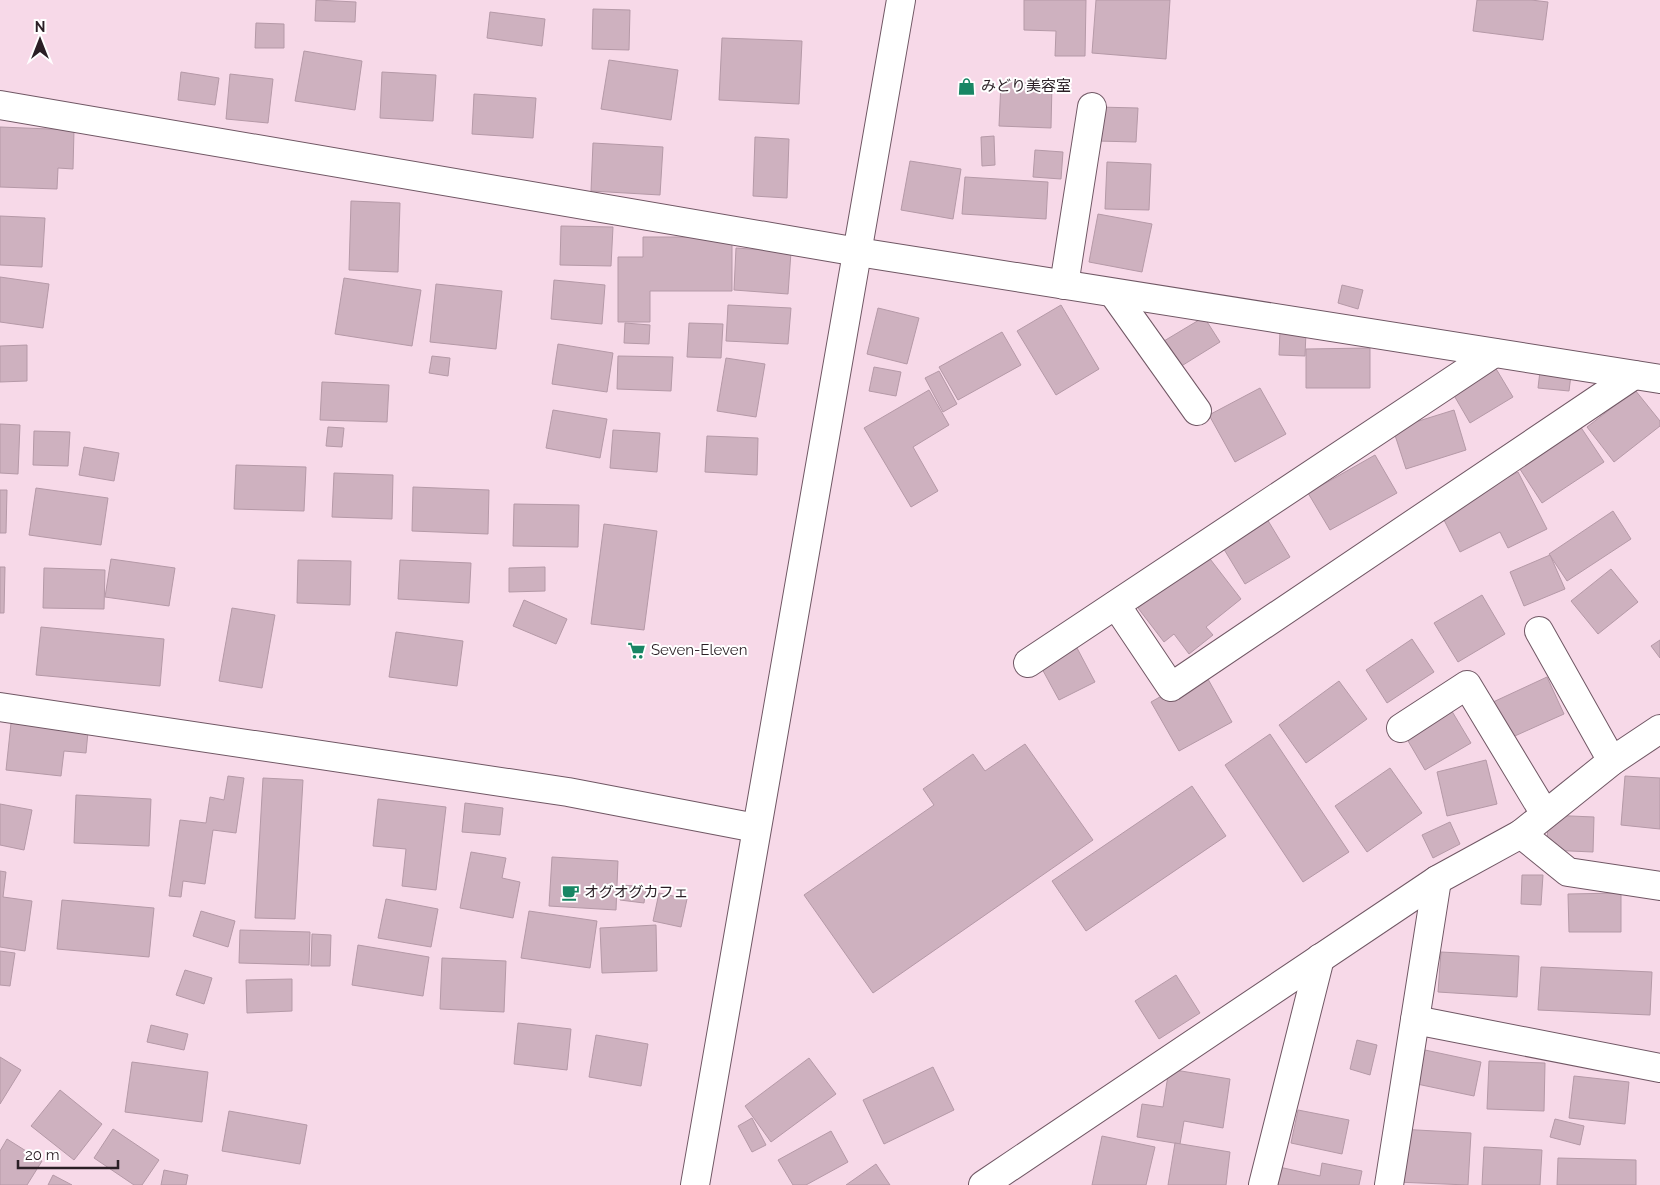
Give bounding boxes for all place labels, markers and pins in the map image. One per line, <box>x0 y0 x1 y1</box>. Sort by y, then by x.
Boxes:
shop icon: みどり美容室 <box>957 76 977 96</box>
place label: みどり美容室 <box>981 77 1071 95</box>
supermarket icon: Seven-Eleven <box>627 640 647 660</box>
place label: Seven-Eleven <box>651 641 747 659</box>
cafe icon: オグオグカフェ <box>560 882 580 902</box>
place label: オグオグカフェ <box>584 883 688 901</box>

